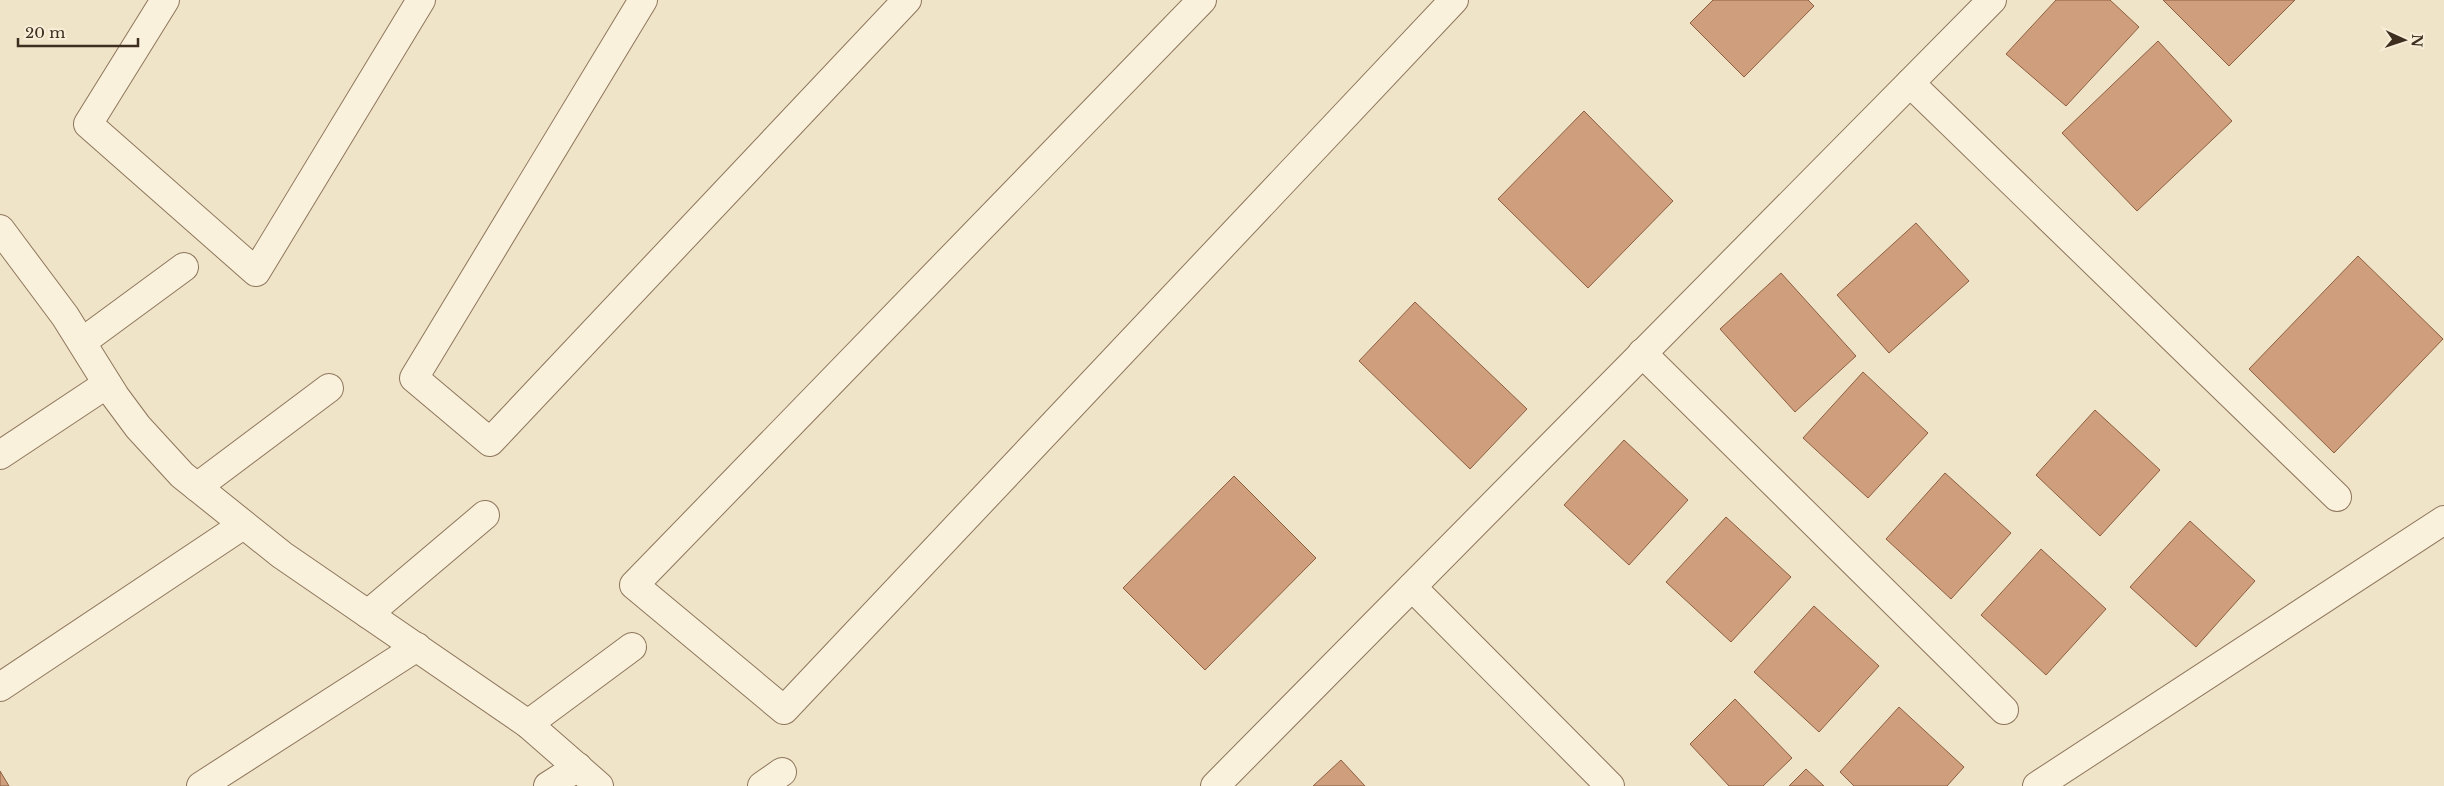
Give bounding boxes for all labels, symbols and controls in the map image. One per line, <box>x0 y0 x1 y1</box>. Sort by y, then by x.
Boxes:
scale bar <box>18 15 138 47</box>
north arrow <box>2379 15 2429 65</box>
text: 20 m <box>25 23 65 42</box>
text: N <box>2408 34 2426 48</box>

